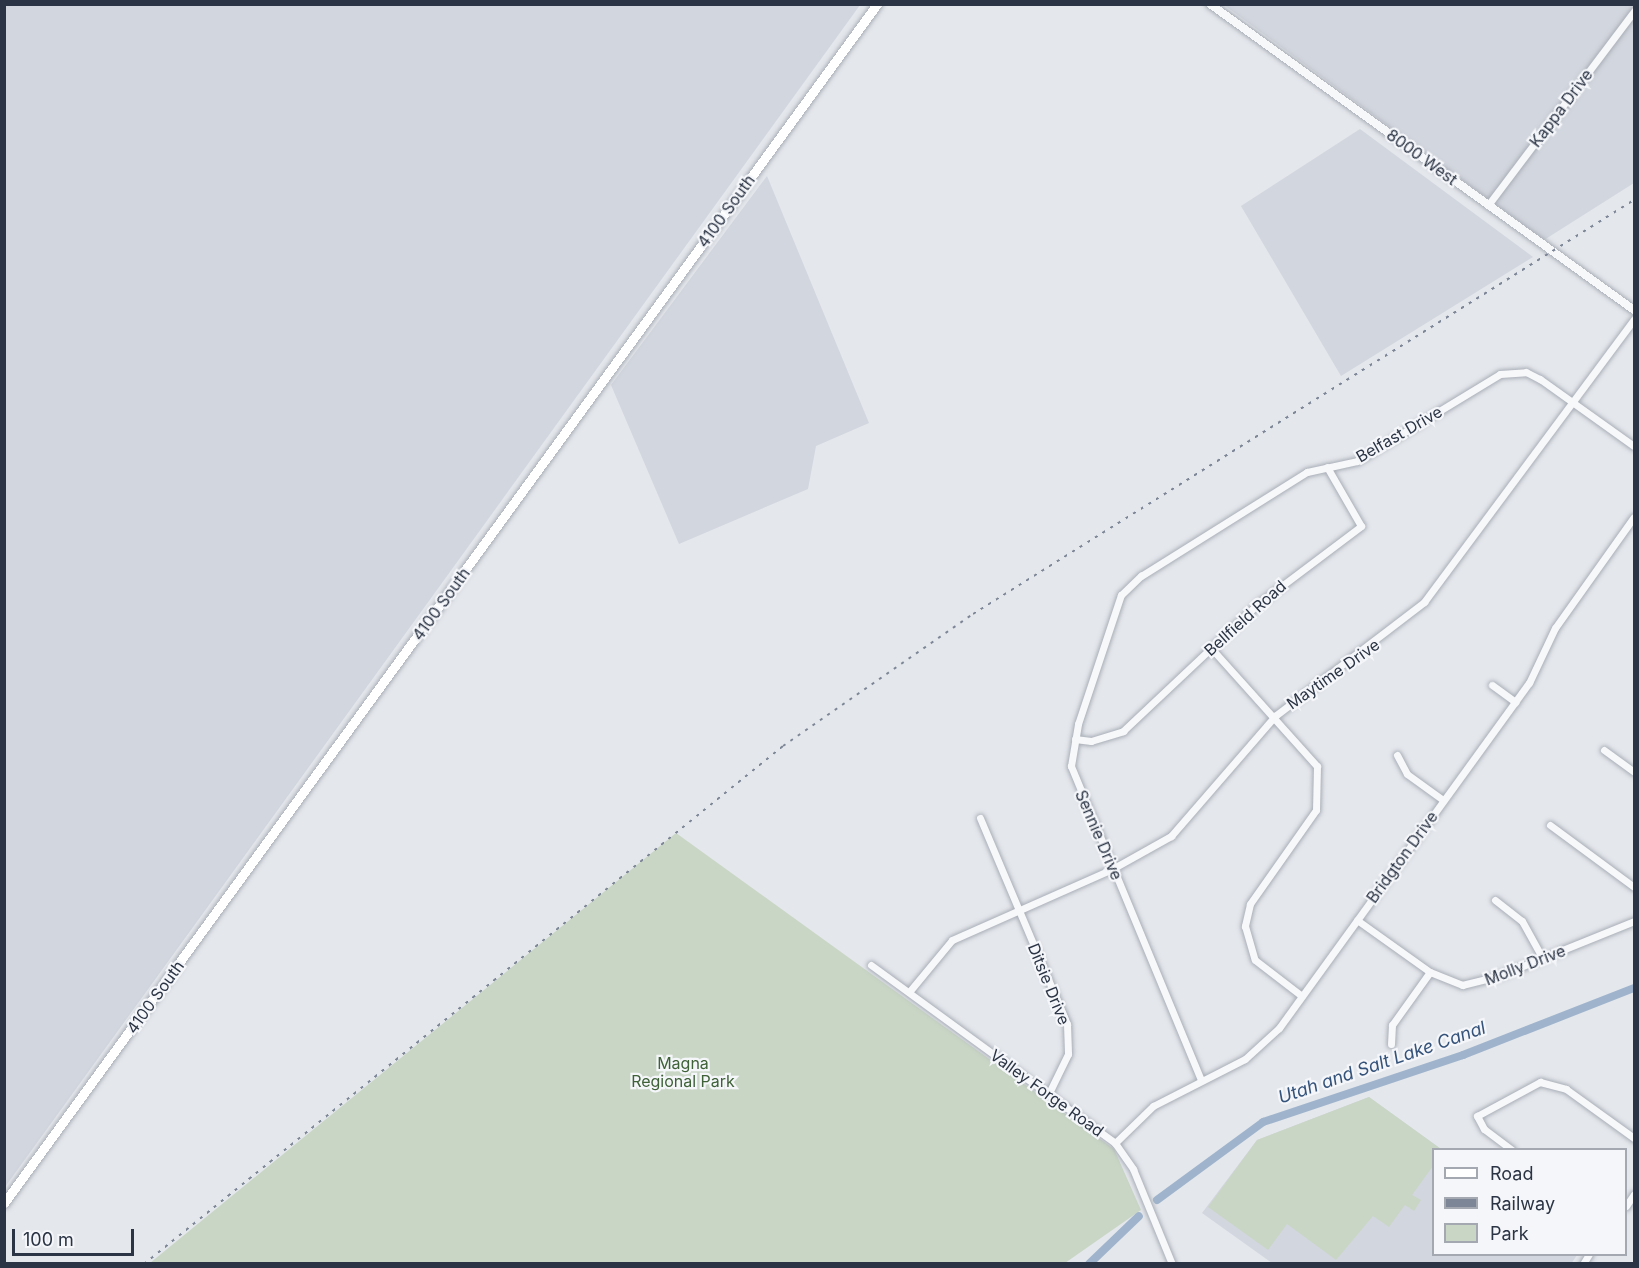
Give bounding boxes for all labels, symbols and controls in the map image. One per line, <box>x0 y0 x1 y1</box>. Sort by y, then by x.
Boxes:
street label: Kappa Drive <box>1525 65 1597 151</box>
street label: 8000 West <box>1383 125 1461 189</box>
street label: 4100 South <box>693 171 759 251</box>
street label: Belfast Drive <box>1353 402 1445 466</box>
street label: 4100 South <box>408 564 474 644</box>
street label: Bellfield Road <box>1200 576 1290 660</box>
street label: Maytime Drive <box>1283 635 1383 713</box>
street label: Sennie Drive <box>1071 787 1127 883</box>
street label: Bridgton Drive <box>1362 807 1442 907</box>
street label: Ditsie Drive <box>1024 940 1074 1028</box>
street label: Molly Drive <box>1482 941 1568 989</box>
street label: 4100 South <box>122 957 188 1037</box>
water label: Utah and Salt Lake Canal <box>1275 1017 1489 1109</box>
street label: Valley Forge Road <box>986 1045 1108 1141</box>
park label: Magna Regional Park <box>631 1053 735 1091</box>
legend <box>1432 1148 1627 1256</box>
text: Road <box>1490 1163 1533 1184</box>
text: Railway <box>1490 1193 1555 1214</box>
scale bar <box>15 1217 136 1255</box>
text: Park <box>1490 1223 1529 1244</box>
text: 100 m <box>23 1229 74 1250</box>

